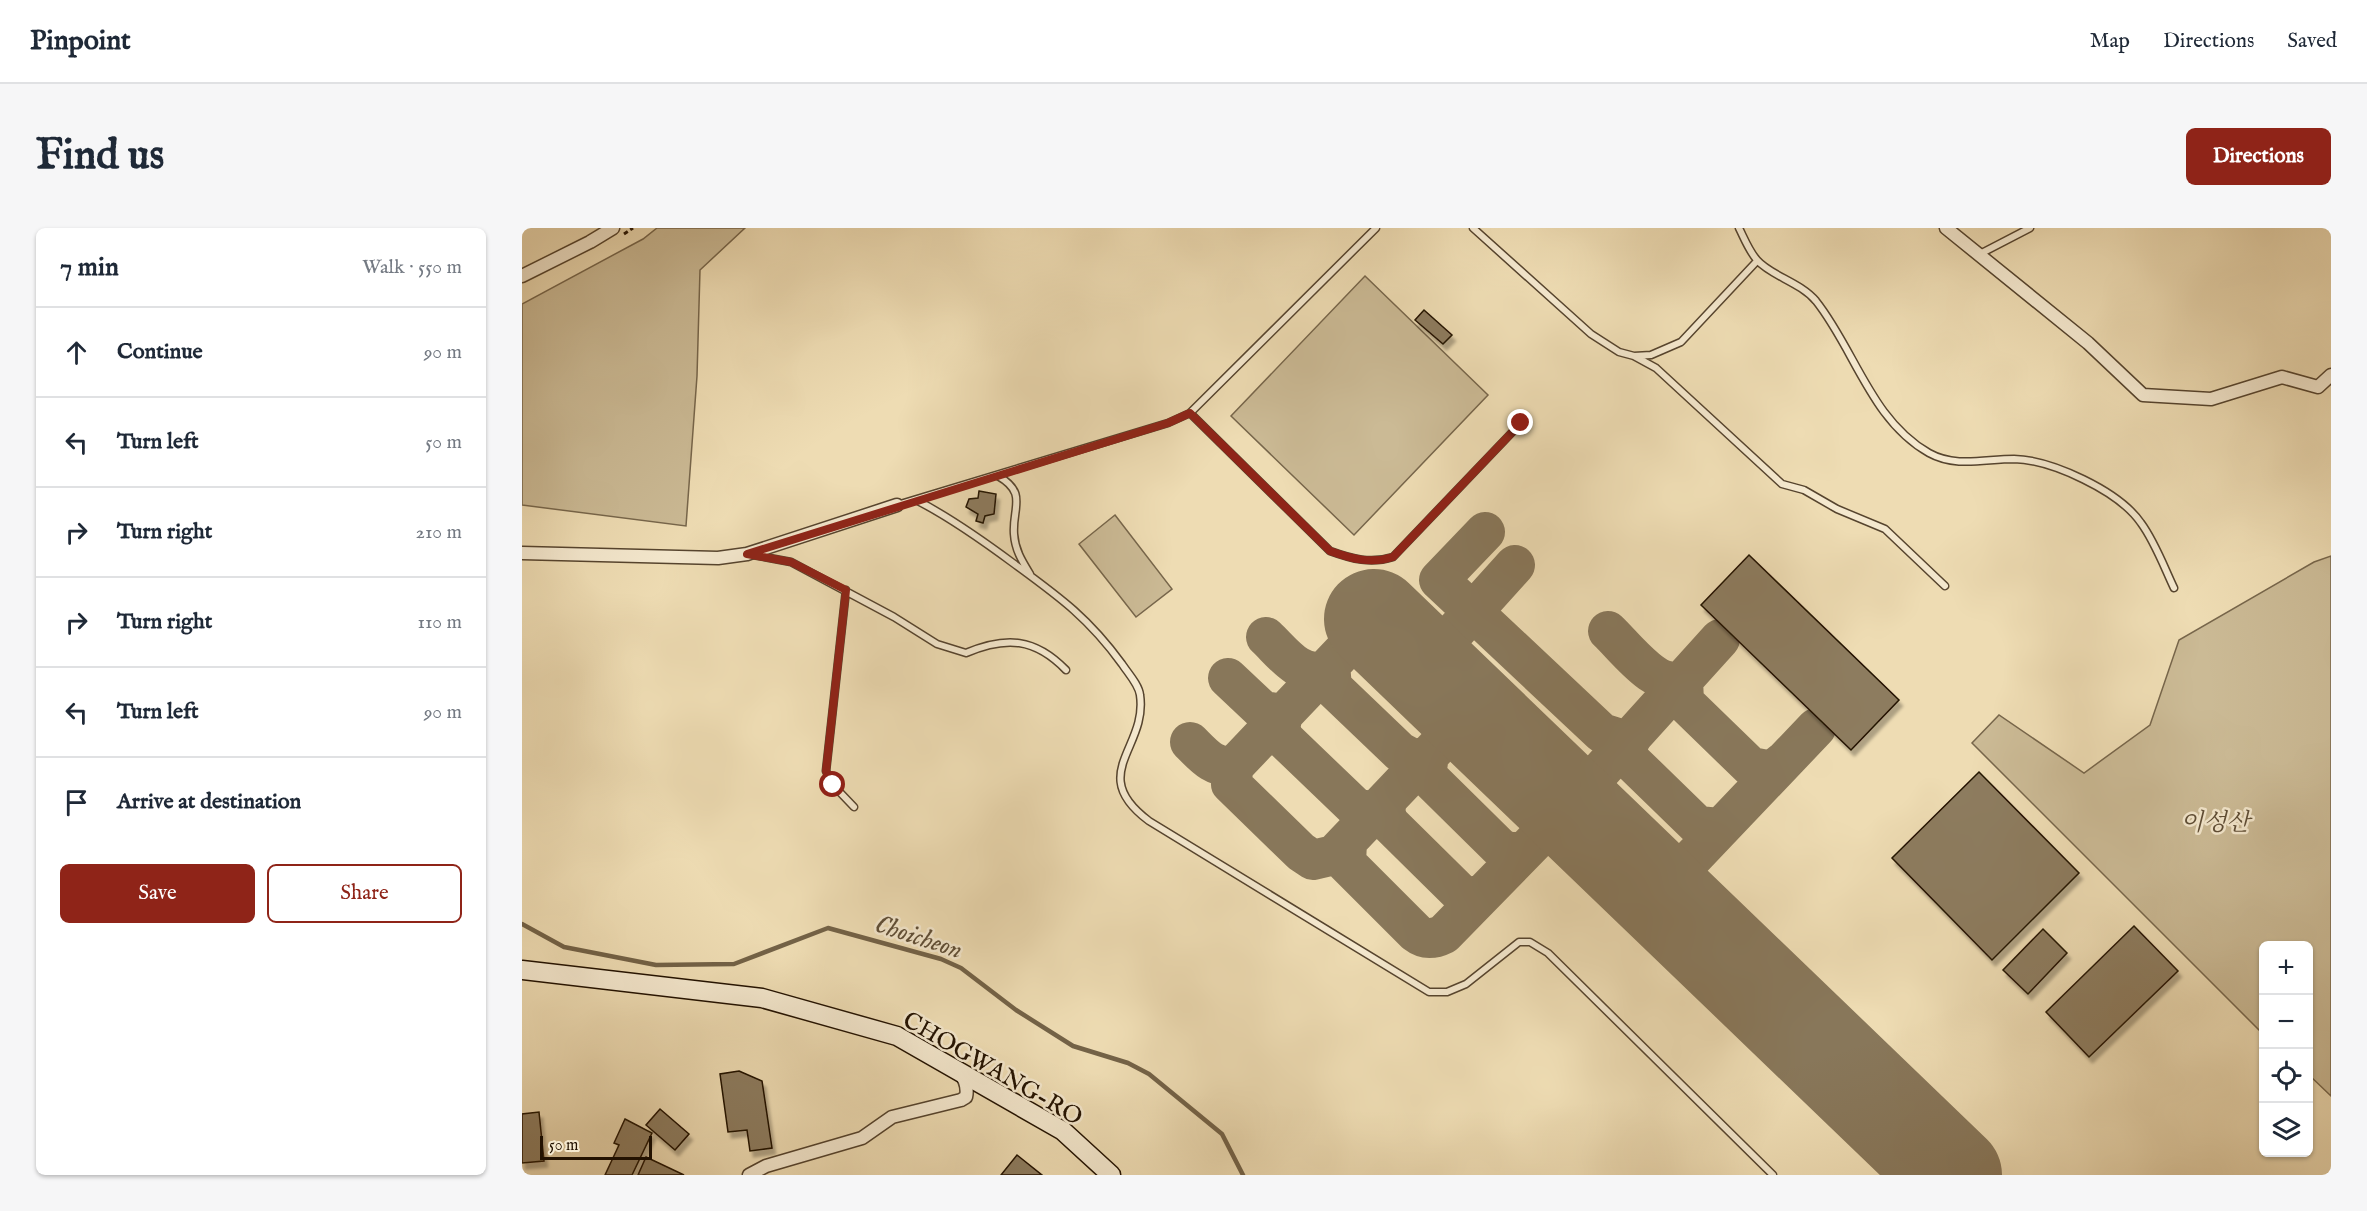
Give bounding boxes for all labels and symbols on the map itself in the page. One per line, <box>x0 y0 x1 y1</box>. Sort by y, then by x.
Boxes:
route end <box>1507 409 1533 435</box>
route start <box>819 771 845 797</box>
park label: 이성산 <box>2180 808 2254 839</box>
water label: Choicheon <box>871 908 966 967</box>
street label: CHOGWANG-RO <box>897 1005 1088 1133</box>
scale bar <box>540 1133 652 1160</box>

